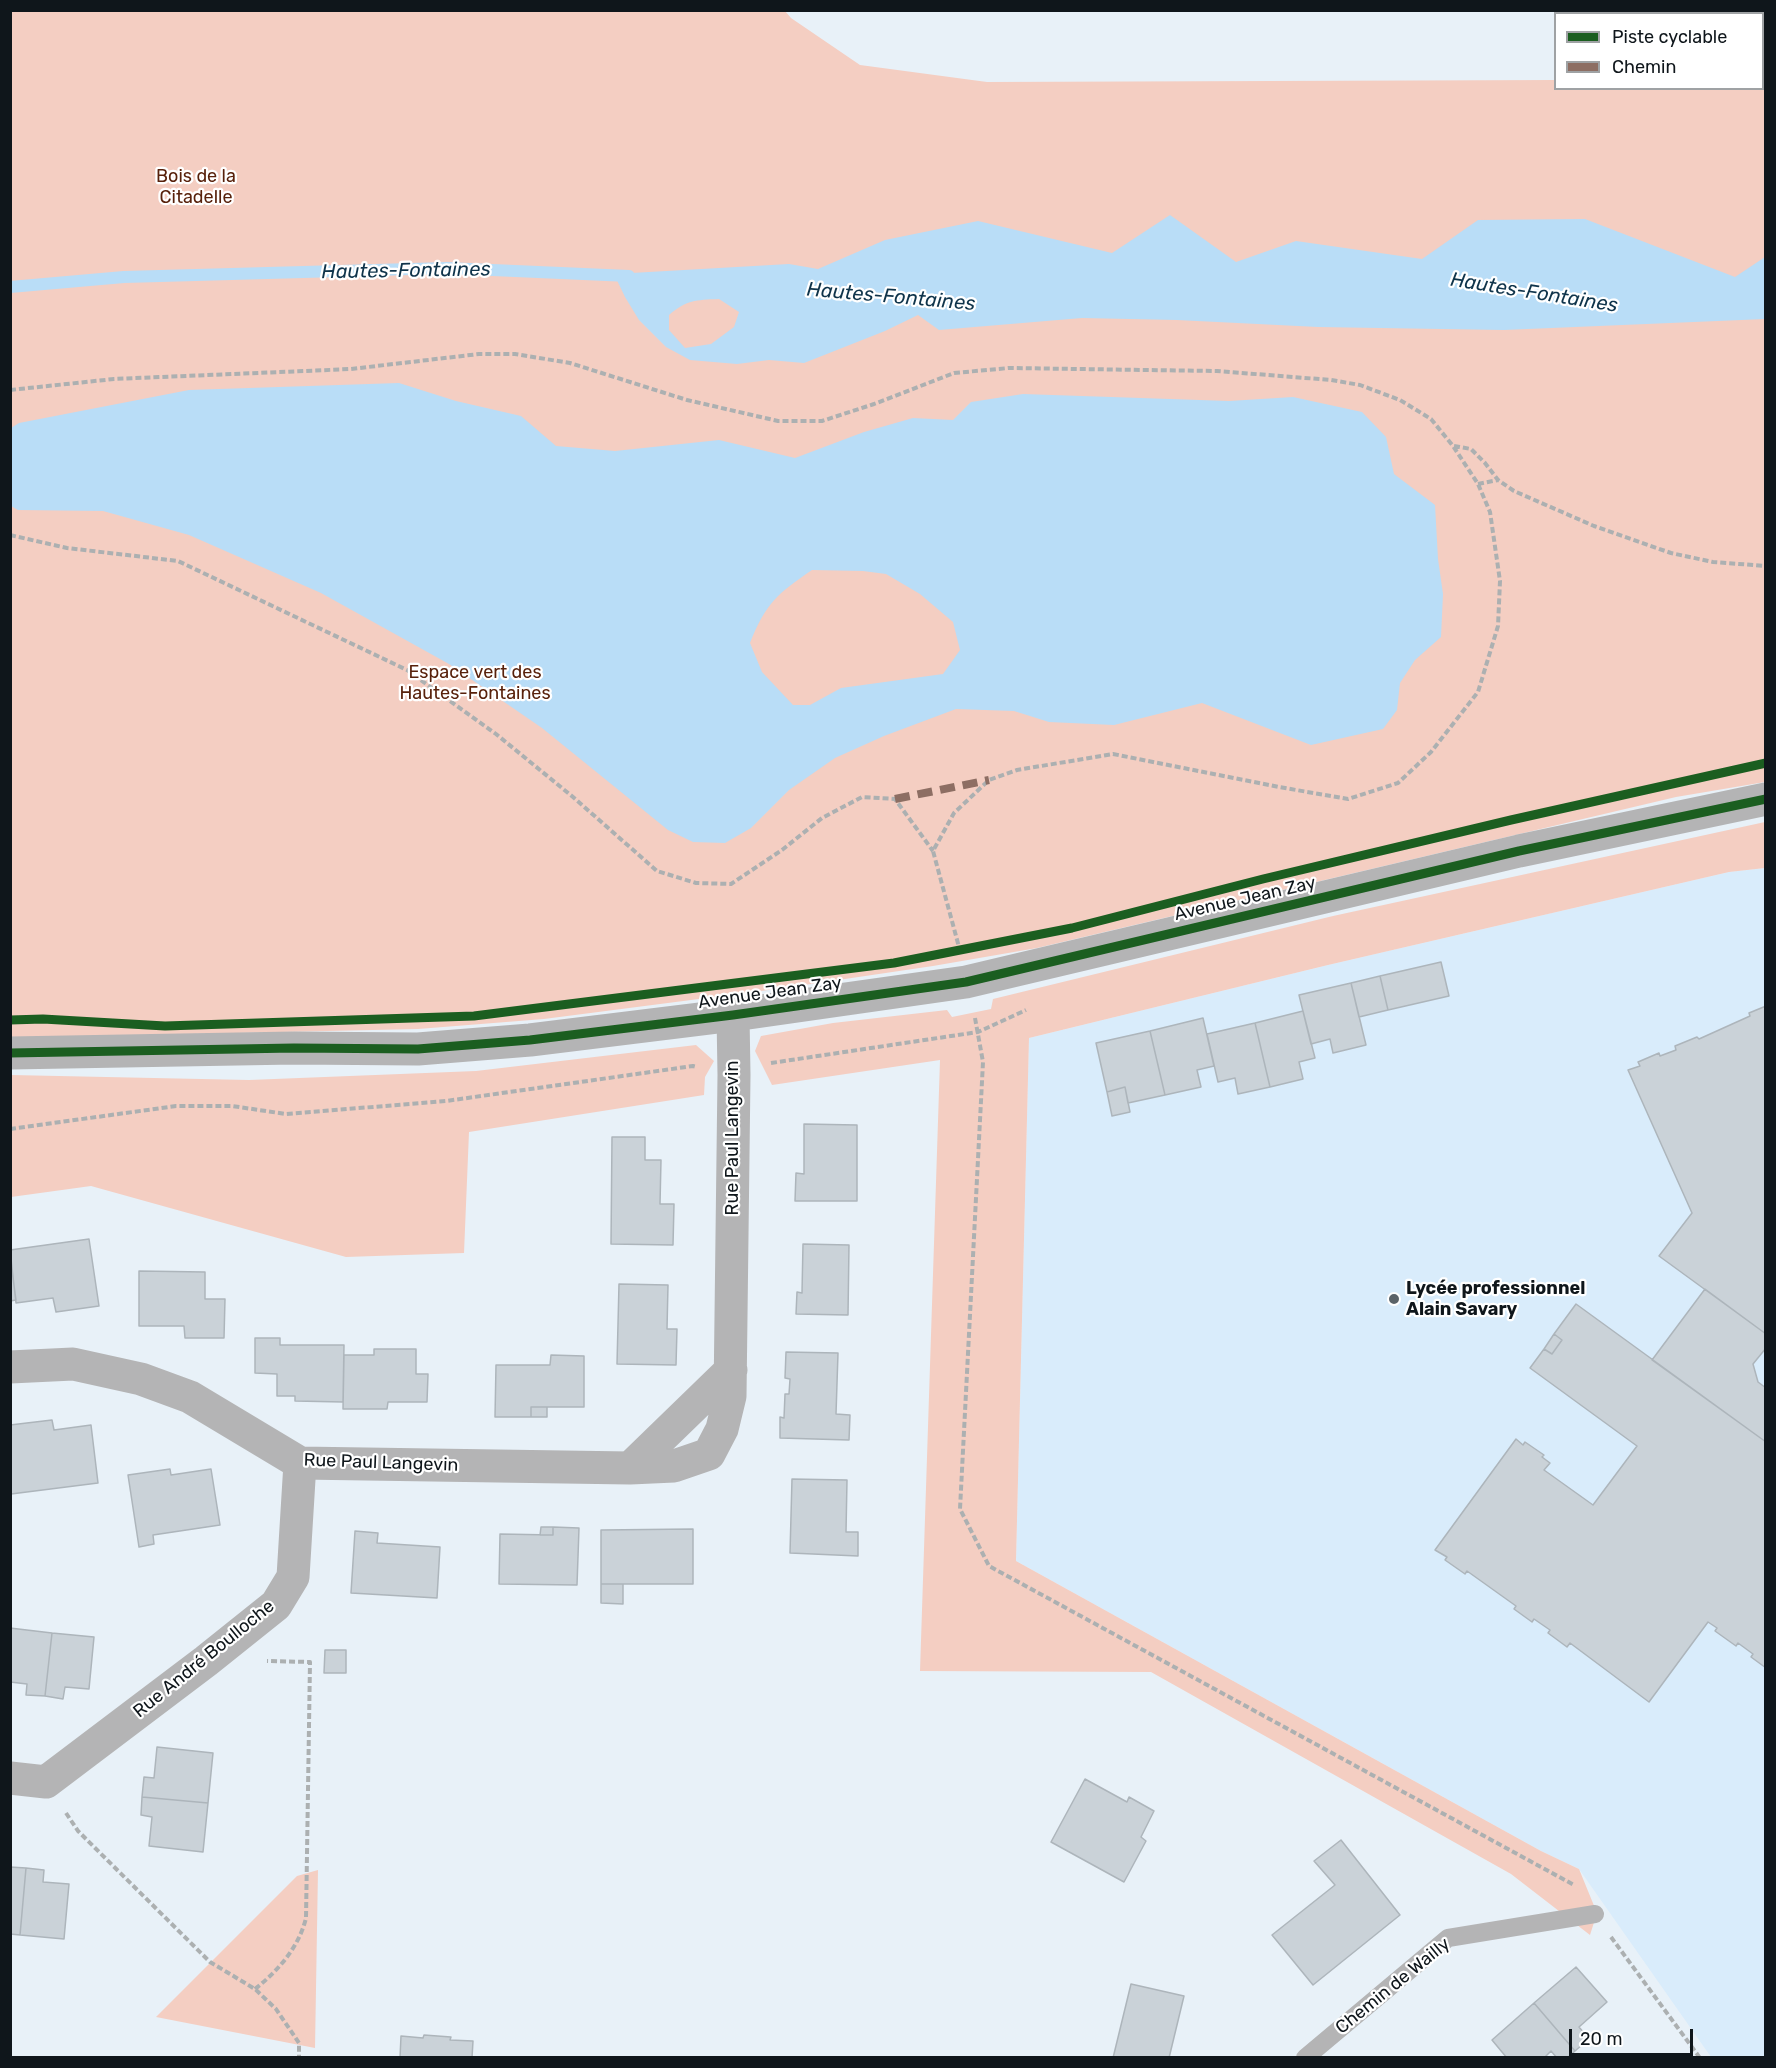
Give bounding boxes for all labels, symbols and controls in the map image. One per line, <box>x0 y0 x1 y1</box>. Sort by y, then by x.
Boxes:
legend <box>1554 12 1764 90</box>
text: Piste cyclable <box>1612 26 1727 48</box>
text: Chemin <box>1612 56 1676 78</box>
park label: Bois de la Citadelle <box>156 166 236 208</box>
water label: Hautes-Fontaines <box>321 258 491 284</box>
water label: Hautes-Fontaines <box>1449 268 1619 318</box>
water label: Hautes-Fontaines <box>806 278 976 316</box>
park label: Espace vert des Hautes-Fontaines <box>399 662 551 704</box>
street label: Avenue Jean Zay <box>1172 872 1318 926</box>
street label: Avenue Jean Zay <box>697 972 843 1014</box>
street label: Rue Paul Langevin <box>722 1061 744 1215</box>
place label: Lycée professionnel Alain Savary <box>1406 1278 1585 1320</box>
marker: Lycée professionnel Alain Savary <box>1387 1292 1401 1306</box>
street label: Rue Paul Langevin <box>303 1450 459 1476</box>
street label: Rue André Boulloche <box>129 1595 279 1723</box>
street label: Chemin de Wailly <box>1331 1933 1455 2039</box>
scale bar <box>1572 2017 1696 2055</box>
text: 20 m <box>1580 2028 1622 2050</box>

